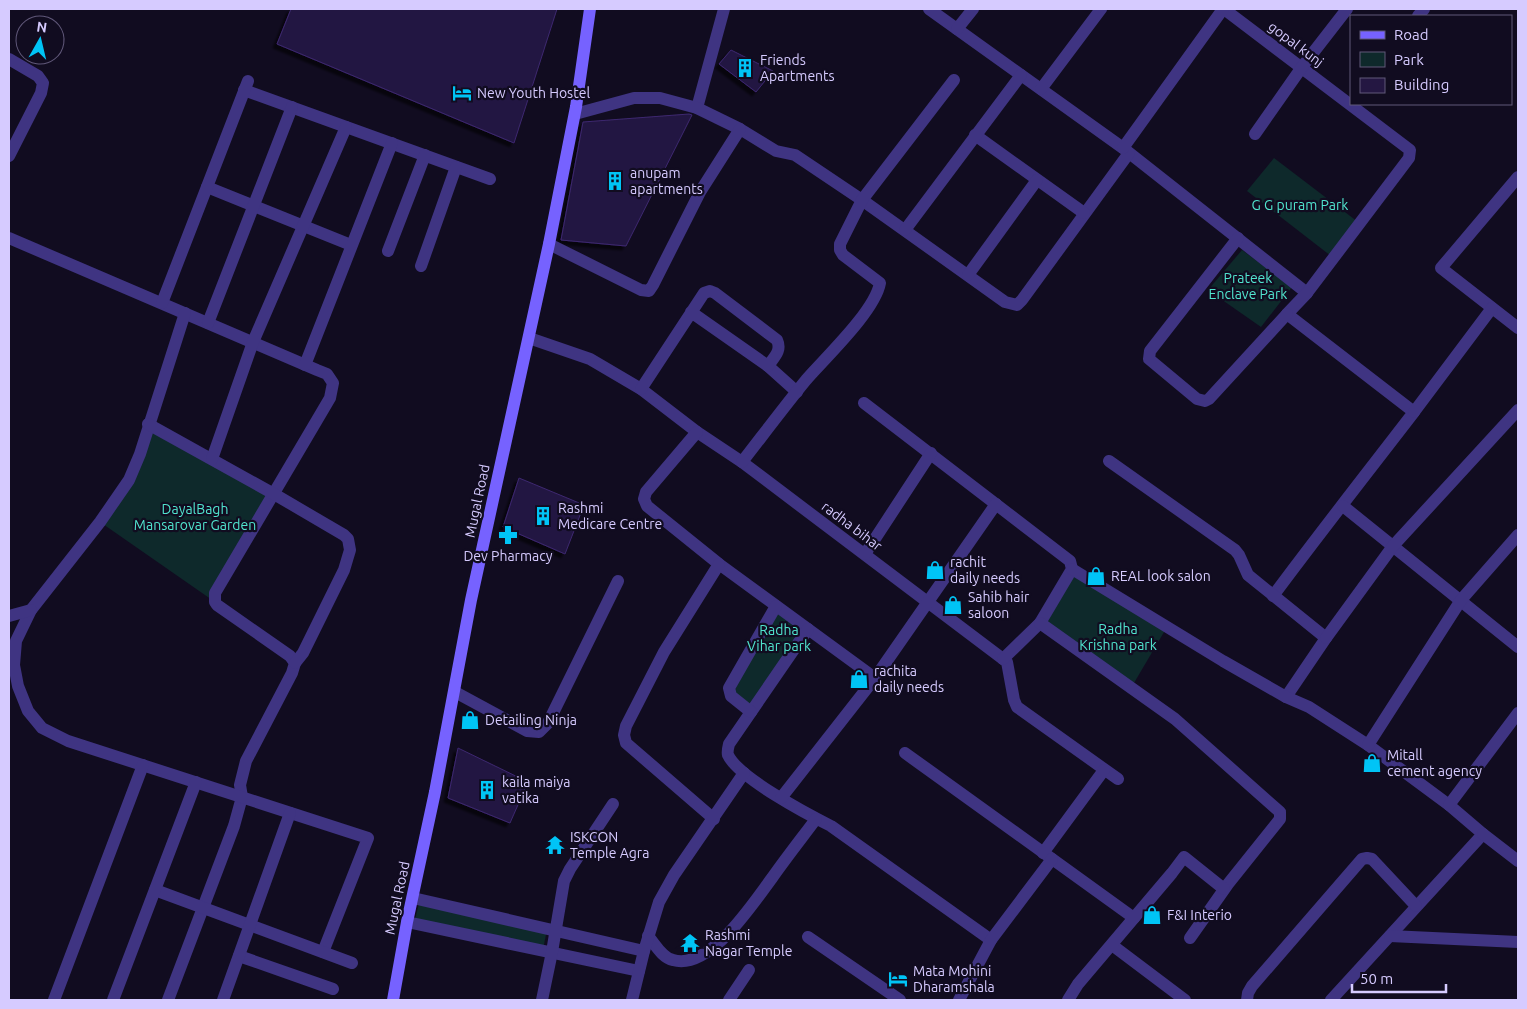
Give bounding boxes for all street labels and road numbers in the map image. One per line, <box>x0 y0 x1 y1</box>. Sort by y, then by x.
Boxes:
street label: gopal kunj <box>1265 18 1327 70</box>
street label: Mugal Road <box>461 463 493 539</box>
street label: radha bihar <box>819 498 886 554</box>
street label: Mugal Road <box>381 860 413 936</box>

